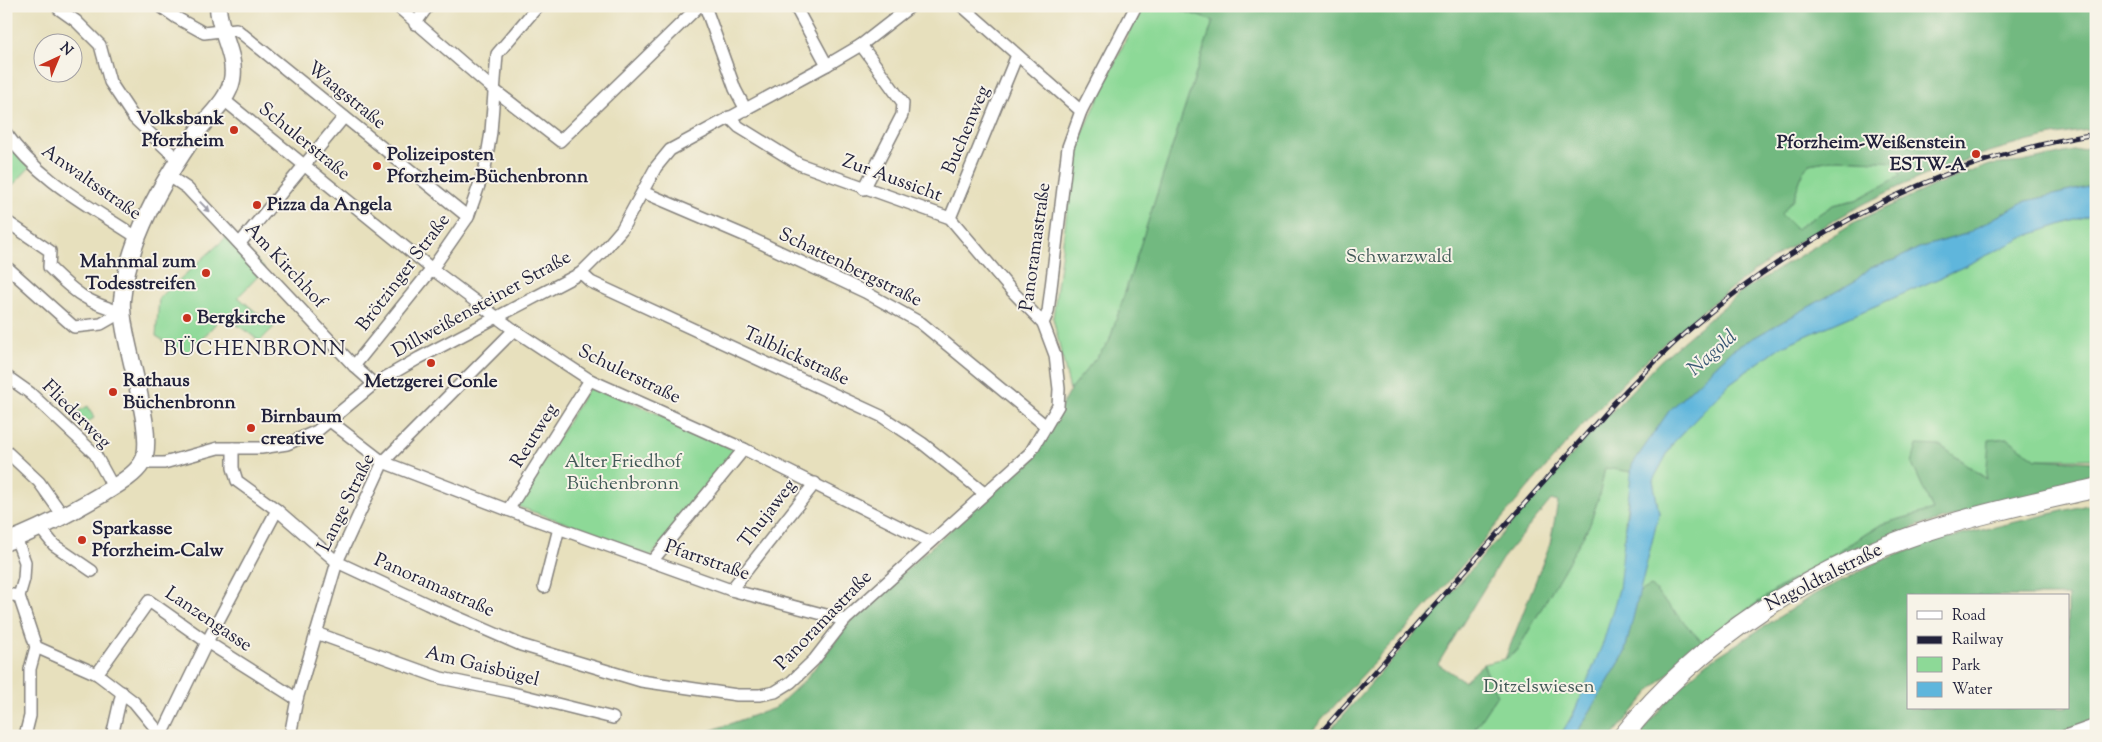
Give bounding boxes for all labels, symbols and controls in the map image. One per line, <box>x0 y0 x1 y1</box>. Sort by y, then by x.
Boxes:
north arrow <box>32 32 82 82</box>
text: N <box>55 39 77 61</box>
street label: Waagstraße <box>300 56 392 137</box>
street label: Buchenweg <box>936 82 998 178</box>
street label: Schulerstraße <box>252 96 356 188</box>
place label: Volksbank Pforzheim <box>136 106 225 155</box>
marker: Volksbank Pforzheim <box>228 124 240 136</box>
place label: Pforzheim-Weißenstein ESTW-A <box>1777 130 1967 179</box>
street label: Anwaltsstraße <box>35 138 147 228</box>
place label: Polizeiposten Pforzheim-Büchenbronn <box>387 142 589 191</box>
street label: Zur Aussicht <box>838 148 946 210</box>
marker: Pforzheim-Weißenstein ESTW-A <box>1970 148 1982 160</box>
marker: Polizeiposten Pforzheim-Büchenbronn <box>371 160 383 172</box>
street label: Panoramastraße <box>1014 181 1058 313</box>
place label: Pizza da Angela <box>267 192 392 219</box>
marker: Pizza da Angela <box>251 199 263 211</box>
one-way arrow <box>199 201 211 213</box>
street label: Brötzinger Straße <box>351 208 457 338</box>
street label: Am Kirchhof <box>238 217 333 316</box>
street label: Schattenbergstraße <box>774 221 927 315</box>
street label: Dillweißensteiner Straße <box>388 244 576 365</box>
park label: Schwarzwald <box>1346 244 1453 271</box>
place label: Mahnmal zum Todesstreifen <box>80 249 197 298</box>
marker: Mahnmal zum Todesstreifen <box>200 267 212 279</box>
place label: Bergkirche <box>197 305 285 332</box>
marker: Bergkirche <box>181 312 193 324</box>
street label: Talblickstraße <box>738 321 854 393</box>
water label: Nagold <box>1682 324 1744 384</box>
district label: BÜCHENBRONN <box>163 335 347 365</box>
street label: Schulerstraße <box>573 338 685 412</box>
marker: Metzgerei Conle <box>425 357 437 369</box>
place label: Rathaus Büchenbronn <box>123 368 236 417</box>
place label: Metzgerei Conle <box>364 369 498 396</box>
street label: Fliederweg <box>35 374 117 456</box>
marker: Rathaus Büchenbronn <box>107 386 119 398</box>
street label: Reutweg <box>505 399 565 473</box>
place label: Birnbaum creative <box>261 404 342 453</box>
marker: Birnbaum creative <box>245 422 257 434</box>
street label: Lange Straße <box>312 449 382 557</box>
park label: Alter Friedhof Büchenbronn <box>564 449 683 498</box>
street label: Thujaweg <box>732 474 804 554</box>
place label: Sparkasse Pforzheim-Calw <box>92 516 224 565</box>
marker: Sparkasse Pforzheim-Calw <box>76 534 88 546</box>
street label: Pfarrstraße <box>661 534 753 588</box>
street label: Nagoldtalstraße <box>1761 537 1887 619</box>
street label: Panoramastraße <box>369 547 499 625</box>
street label: Panoramastraße <box>769 565 879 677</box>
street label: Lanzengasse <box>159 581 257 659</box>
legend <box>1907 594 2070 710</box>
text: Road <box>1952 606 1986 627</box>
text: Railway <box>1952 630 2004 651</box>
street label: Am Gaisbügel <box>422 640 542 694</box>
text: Park <box>1952 656 1981 677</box>
park label: Ditzelswiesen <box>1483 674 1595 701</box>
text: Water <box>1952 680 1993 701</box>

